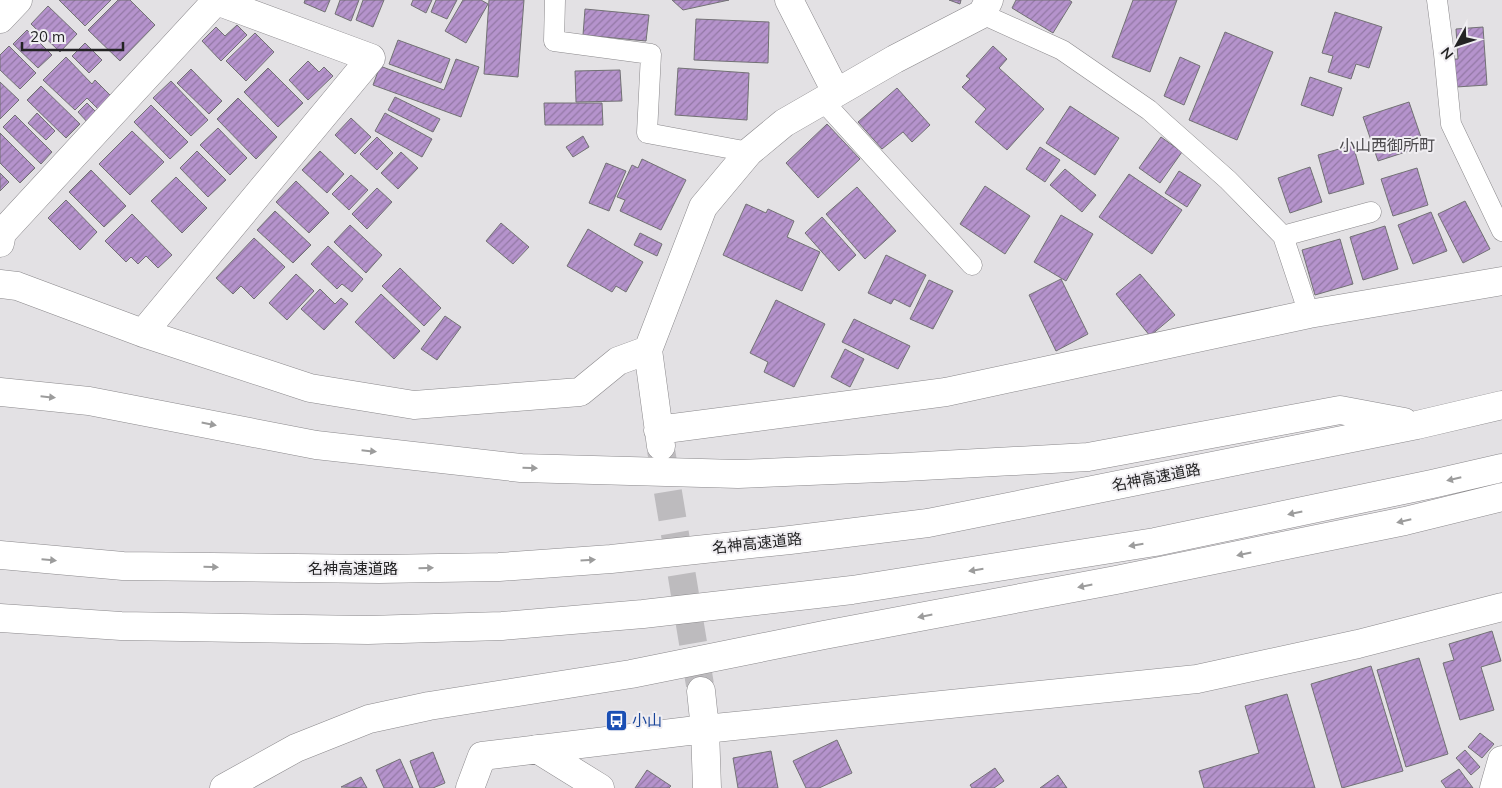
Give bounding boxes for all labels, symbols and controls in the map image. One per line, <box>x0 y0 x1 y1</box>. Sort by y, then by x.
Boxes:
scale bar <box>22 20 124 52</box>
north arrow <box>1432 20 1482 70</box>
text: 20 m <box>30 27 65 46</box>
text: N <box>1437 44 1457 63</box>
district label: 小山西御所町 <box>1339 135 1435 155</box>
one-way arrow <box>41 393 57 401</box>
one-way arrow <box>201 420 216 428</box>
one-way arrow <box>361 447 377 455</box>
street label: 名神高速道路 <box>1110 459 1202 495</box>
one-way arrow <box>523 464 539 472</box>
one-way arrow <box>1447 475 1462 483</box>
one-way arrow <box>1288 509 1303 517</box>
one-way arrow <box>1396 517 1411 525</box>
street label: 名神高速道路 <box>711 529 803 557</box>
one-way arrow <box>1128 541 1144 549</box>
one-way arrow <box>1237 550 1252 558</box>
one-way arrow <box>41 556 57 564</box>
one-way arrow <box>580 556 596 564</box>
street label: 名神高速道路 <box>308 559 398 578</box>
one-way arrow <box>203 563 219 571</box>
one-way arrow <box>418 564 434 572</box>
one-way arrow <box>967 567 983 575</box>
one-way arrow <box>1078 582 1093 590</box>
one-way arrow <box>917 612 933 620</box>
bus stop icon: 小山 <box>604 708 628 732</box>
place label: 小山 <box>632 711 662 730</box>

